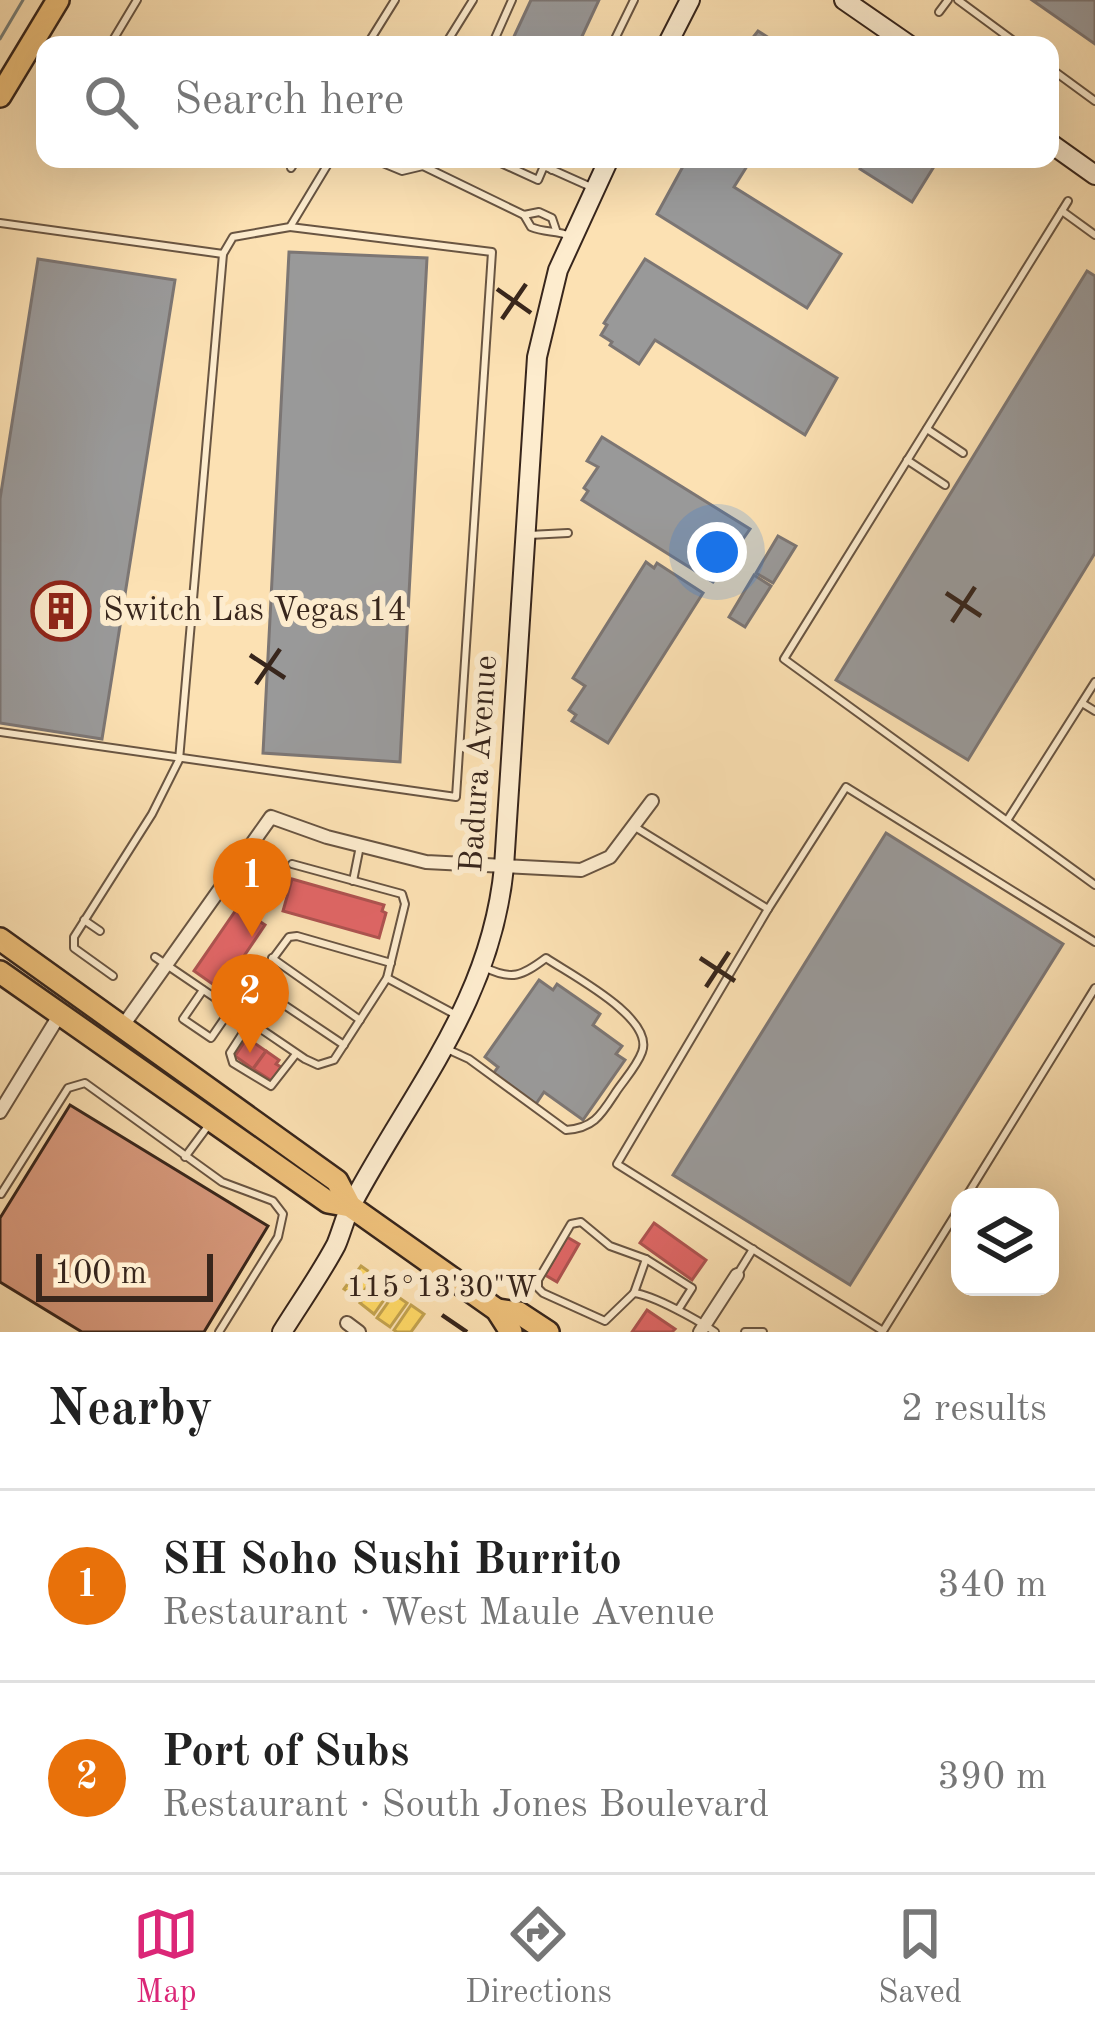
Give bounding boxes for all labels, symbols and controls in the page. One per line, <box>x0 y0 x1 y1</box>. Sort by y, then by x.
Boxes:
search box <box>36 36 1059 168</box>
icon: search <box>78 69 144 135</box>
text: Search here <box>174 79 404 124</box>
your location <box>687 522 747 582</box>
building icon: Switch Las Vegas 14 <box>30 580 92 642</box>
place label: Switch Las Vegas 14 <box>103 595 407 628</box>
street label: Badura Avenue <box>456 654 504 874</box>
pin: 1 <box>213 838 291 937</box>
pin: 2 <box>211 954 289 1053</box>
map controls <box>951 1188 1059 1296</box>
button: layers <box>951 1188 1059 1296</box>
scale bar <box>36 1248 213 1301</box>
text: 100 m <box>54 1258 147 1291</box>
text: 115°13'30"W <box>347 1273 537 1303</box>
text: Nearby <box>48 1385 213 1436</box>
text: 2 results <box>901 1390 1047 1429</box>
text: SH Soho Sushi Burrito <box>162 1539 622 1584</box>
text: 1 <box>76 1566 98 1605</box>
text: 340 m <box>937 1566 1047 1605</box>
text: Restaurant · West Maule Avenue <box>162 1594 715 1633</box>
text: Port of Subs <box>162 1731 409 1776</box>
text: 2 <box>76 1758 98 1797</box>
text: 390 m <box>937 1758 1047 1797</box>
text: Restaurant · South Jones Boulevard <box>162 1786 769 1825</box>
tab: Map <box>133 1901 199 2014</box>
tab: Directions <box>465 1901 612 2014</box>
tab: Saved <box>878 1901 962 2014</box>

